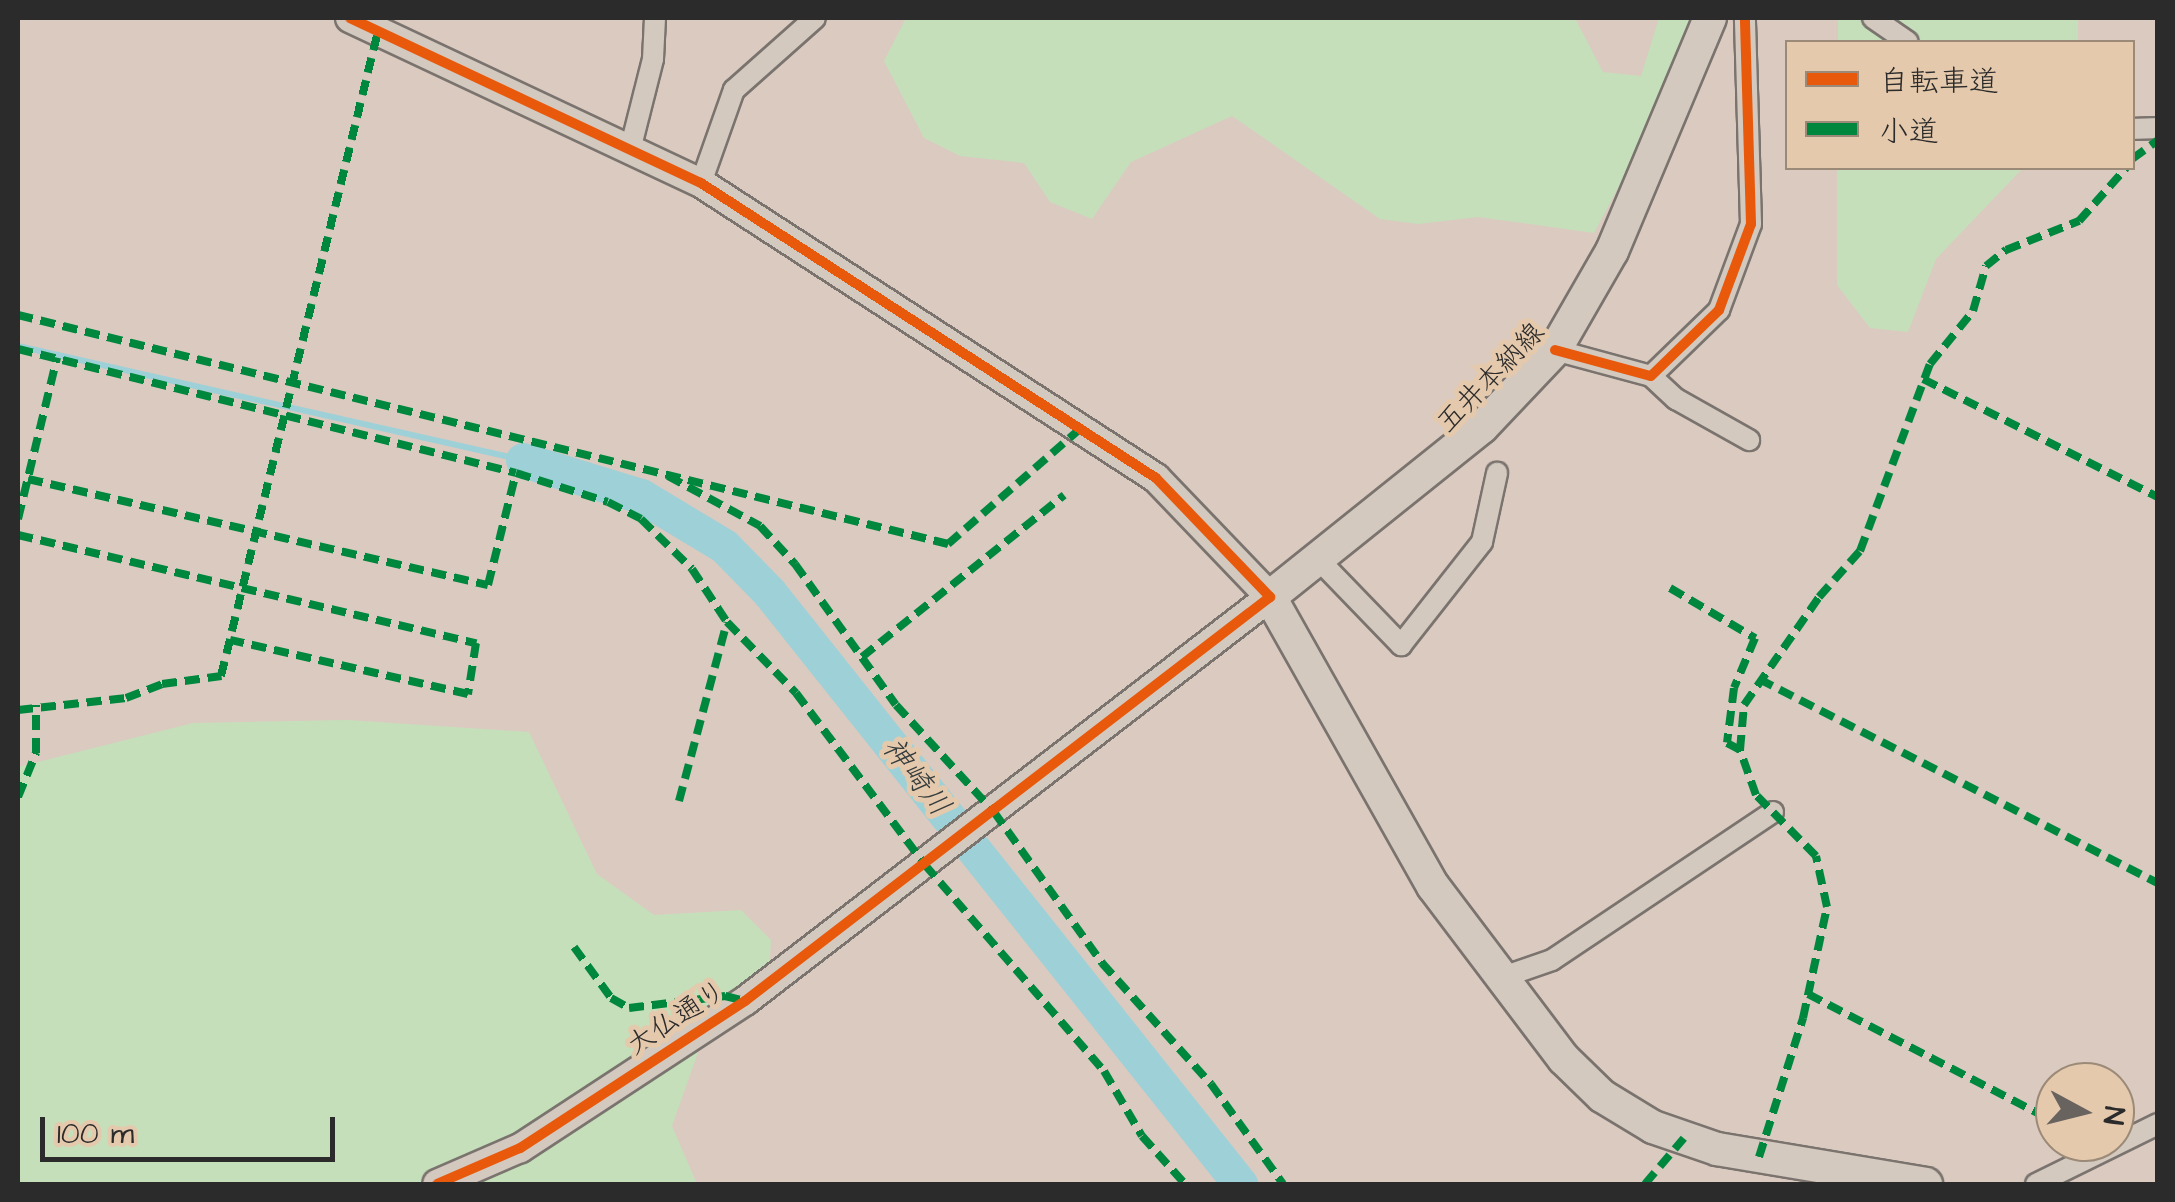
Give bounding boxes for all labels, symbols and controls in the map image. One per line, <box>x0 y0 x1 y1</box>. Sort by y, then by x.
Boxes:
legend <box>1785 40 2135 170</box>
text: 自転車道 <box>1879 61 1999 103</box>
text: 小道 <box>1879 111 1939 153</box>
street label: 五井本納線 <box>1430 316 1552 440</box>
water label: 神崎川 <box>874 730 958 824</box>
street label: 大仏通り <box>621 973 733 1063</box>
north arrow <box>2035 1062 2135 1162</box>
scale bar <box>45 1097 340 1159</box>
text: N <box>2093 1104 2134 1127</box>
text: 100 m <box>57 1113 134 1155</box>

